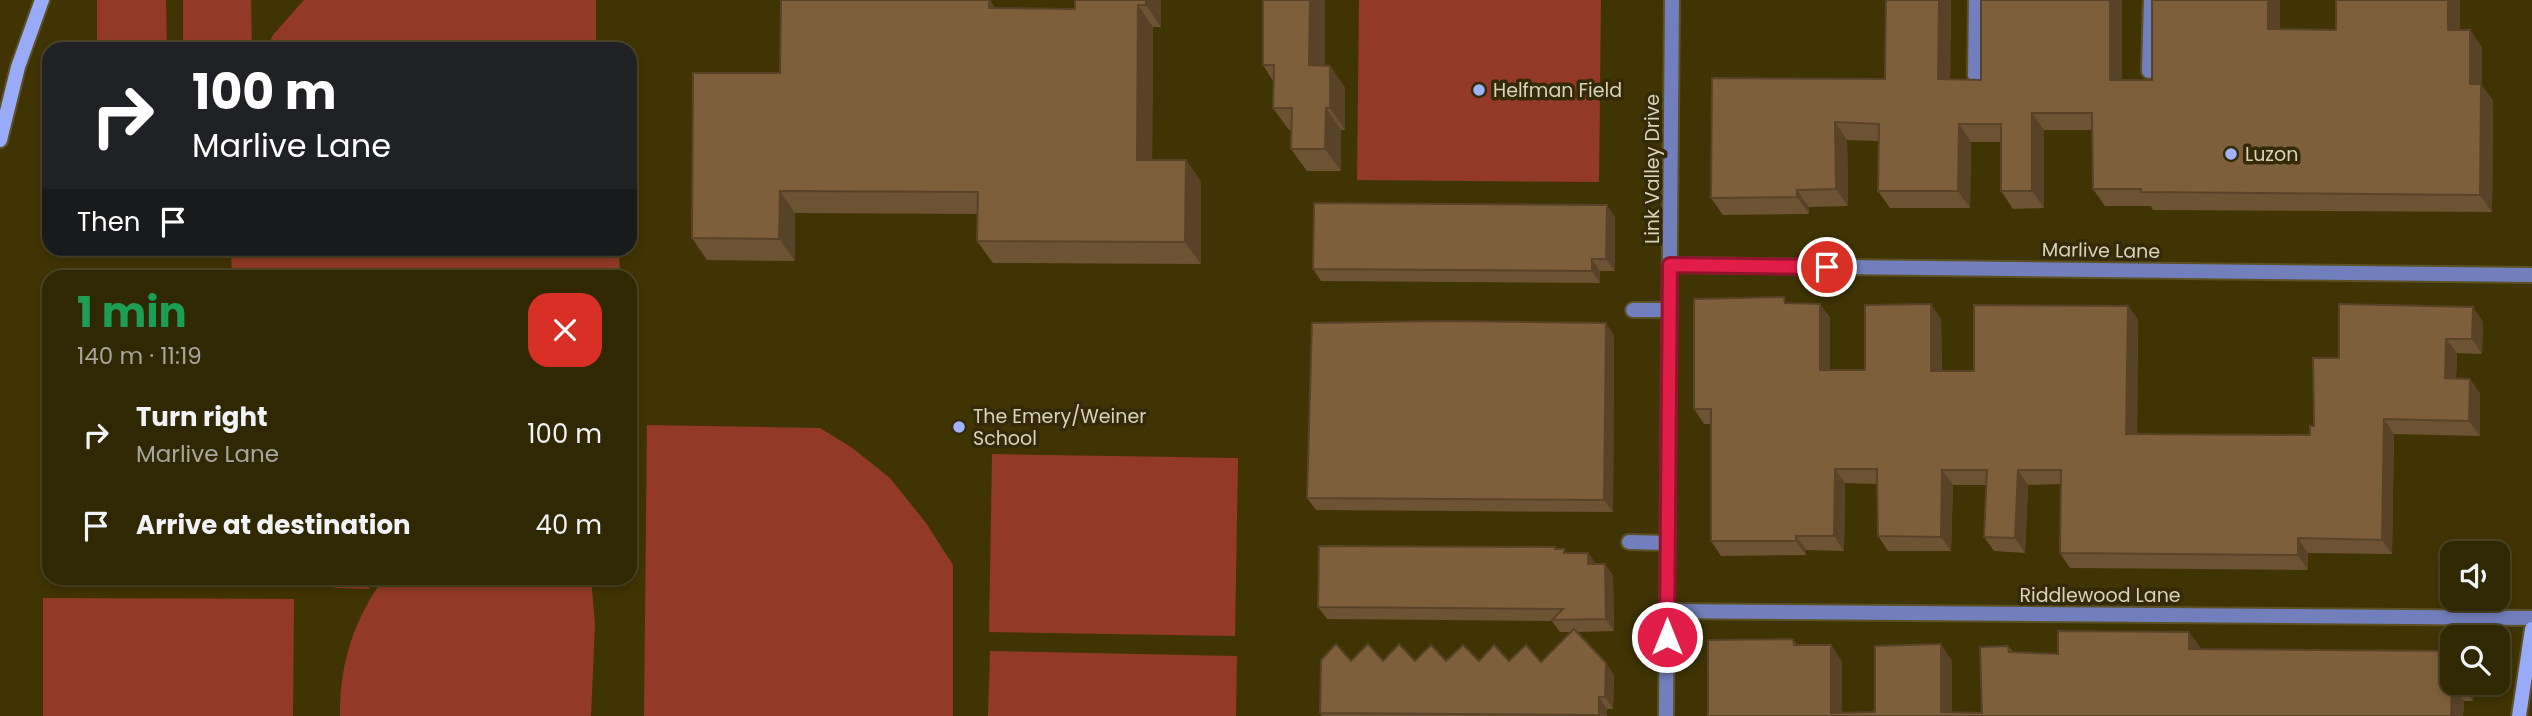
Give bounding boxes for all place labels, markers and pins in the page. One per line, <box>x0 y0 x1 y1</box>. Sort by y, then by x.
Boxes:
place label: Helfman Field <box>1493 77 1622 104</box>
marker: Helfman Field <box>1471 82 1487 98</box>
place label: Luzon <box>2245 141 2298 168</box>
marker: Luzon <box>2223 146 2239 162</box>
pin <box>1797 237 1857 297</box>
place label: The Emery/Weiner School <box>973 403 1146 452</box>
marker: The Emery/Weiner School <box>951 419 967 435</box>

